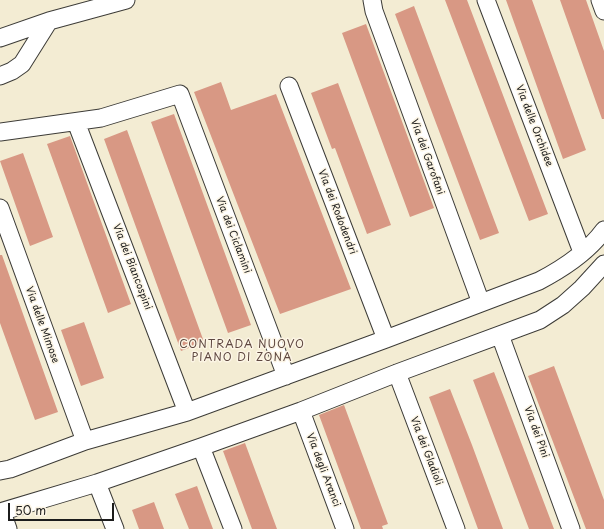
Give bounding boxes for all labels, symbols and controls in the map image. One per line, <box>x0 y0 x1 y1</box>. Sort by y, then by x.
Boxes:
street label: Via delle Orchidee <box>513 83 555 169</box>
street label: Via dei Garofani <box>408 117 446 197</box>
street label: Via dei Rododendri <box>315 168 359 256</box>
street label: Via dei Ciclamini <box>213 195 253 275</box>
street label: Via dei Biancospini <box>110 222 154 312</box>
street label: Via delle Mimose <box>23 285 61 365</box>
district label: CONTRADA NUOVO PIANO DI ZONA <box>180 338 304 364</box>
street label: Via dei Pini <box>521 405 551 459</box>
street label: Via dei Gladioli <box>407 415 445 487</box>
street label: Via degli Aranci <box>303 432 343 508</box>
scale bar <box>10 495 116 521</box>
text: 50 m <box>15 501 46 519</box>

